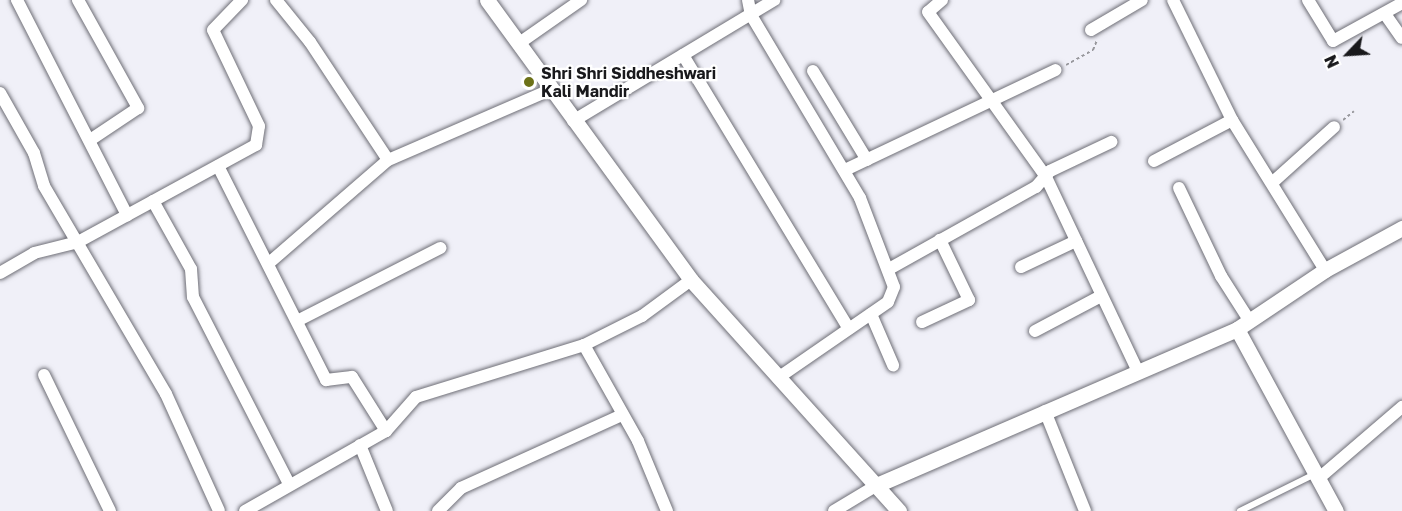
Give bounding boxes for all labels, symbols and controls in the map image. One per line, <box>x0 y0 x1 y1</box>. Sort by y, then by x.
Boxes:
north arrow <box>1318 24 1378 84</box>
text: N <box>1320 52 1343 71</box>
place label: Shri Shri Siddheshwari Kali Mandir <box>541 63 716 101</box>
marker: Shri Shri Siddheshwari Kali Mandir <box>522 75 536 89</box>

